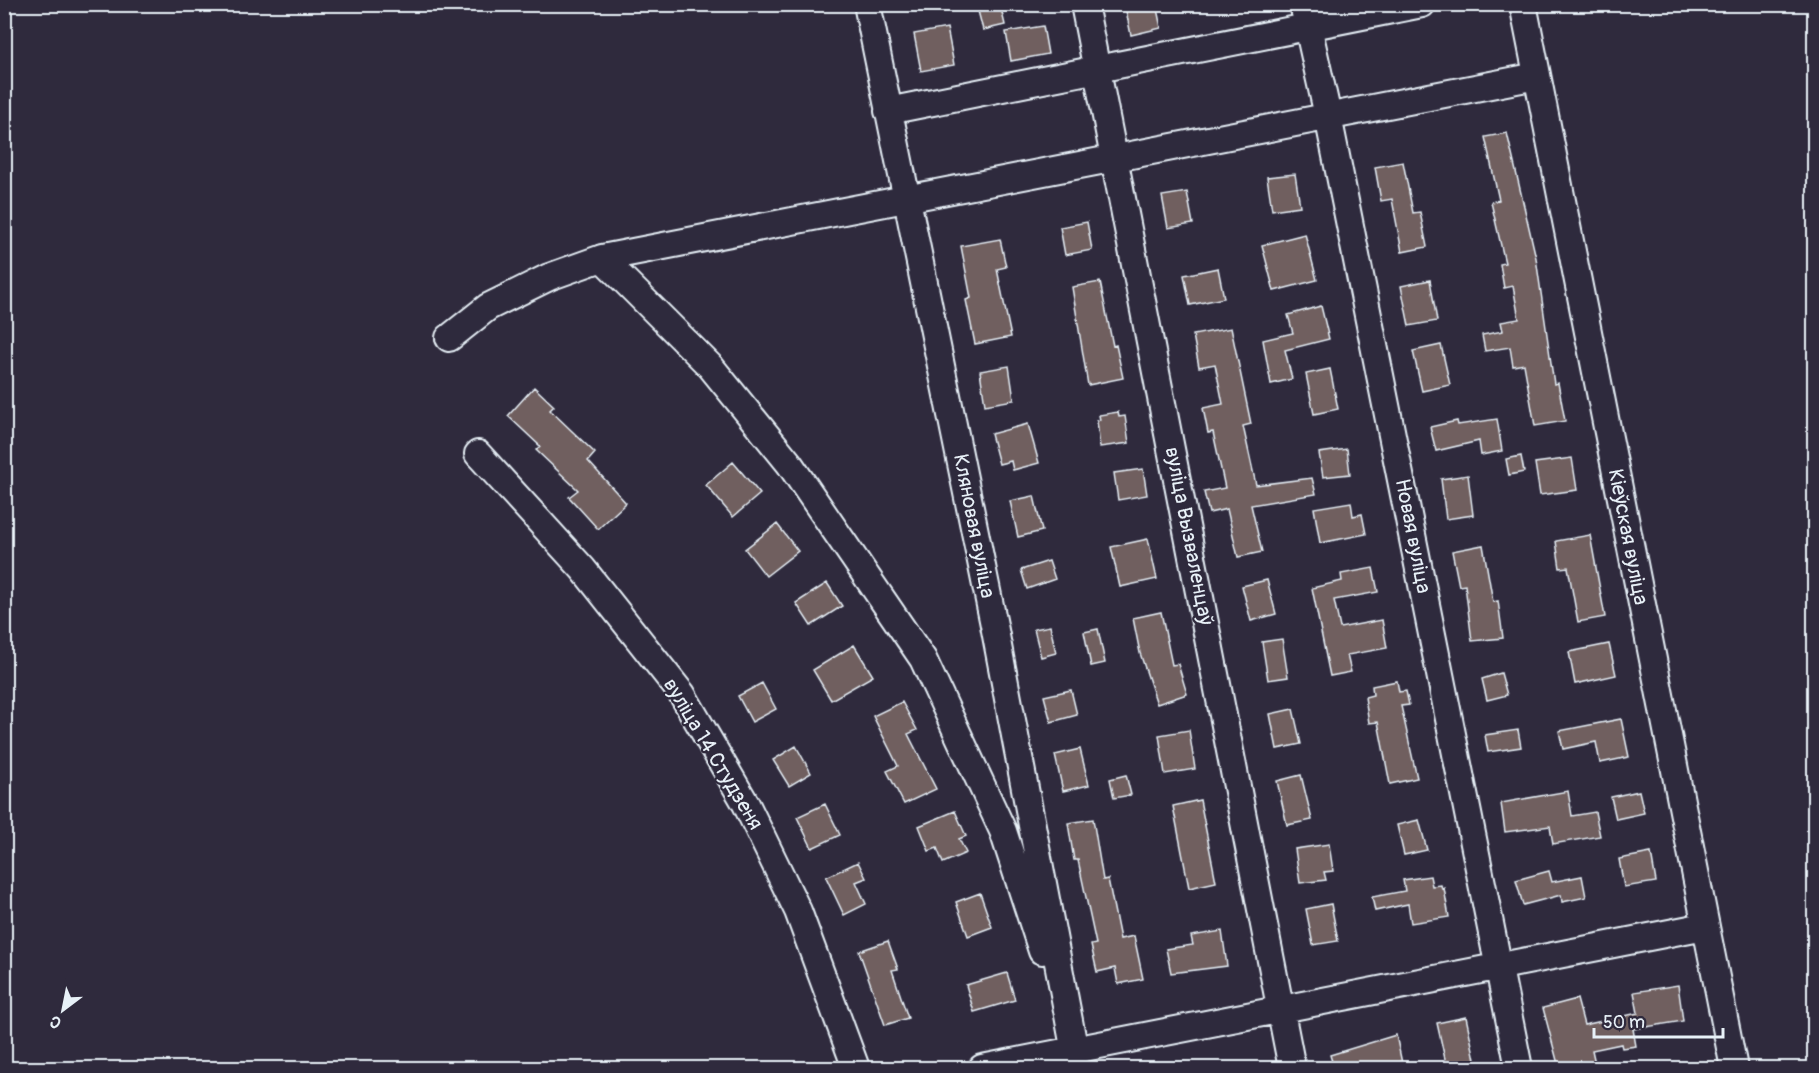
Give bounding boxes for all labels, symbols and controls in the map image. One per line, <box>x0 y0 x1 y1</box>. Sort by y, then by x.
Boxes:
street label: вуліца Вызваленцаў <box>1158 445 1220 627</box>
street label: Кляновая вуліца <box>947 452 1001 600</box>
street label: Кіеўская вуліца <box>1602 467 1654 607</box>
street label: Новая вуліца <box>1389 476 1437 596</box>
street label: вуліца 14 Студзеня <box>657 673 769 835</box>
north arrow <box>33 980 93 1040</box>
scale bar <box>1594 1001 1723 1039</box>
text: С <box>46 1011 65 1033</box>
text: 50 m <box>1603 1011 1645 1034</box>

